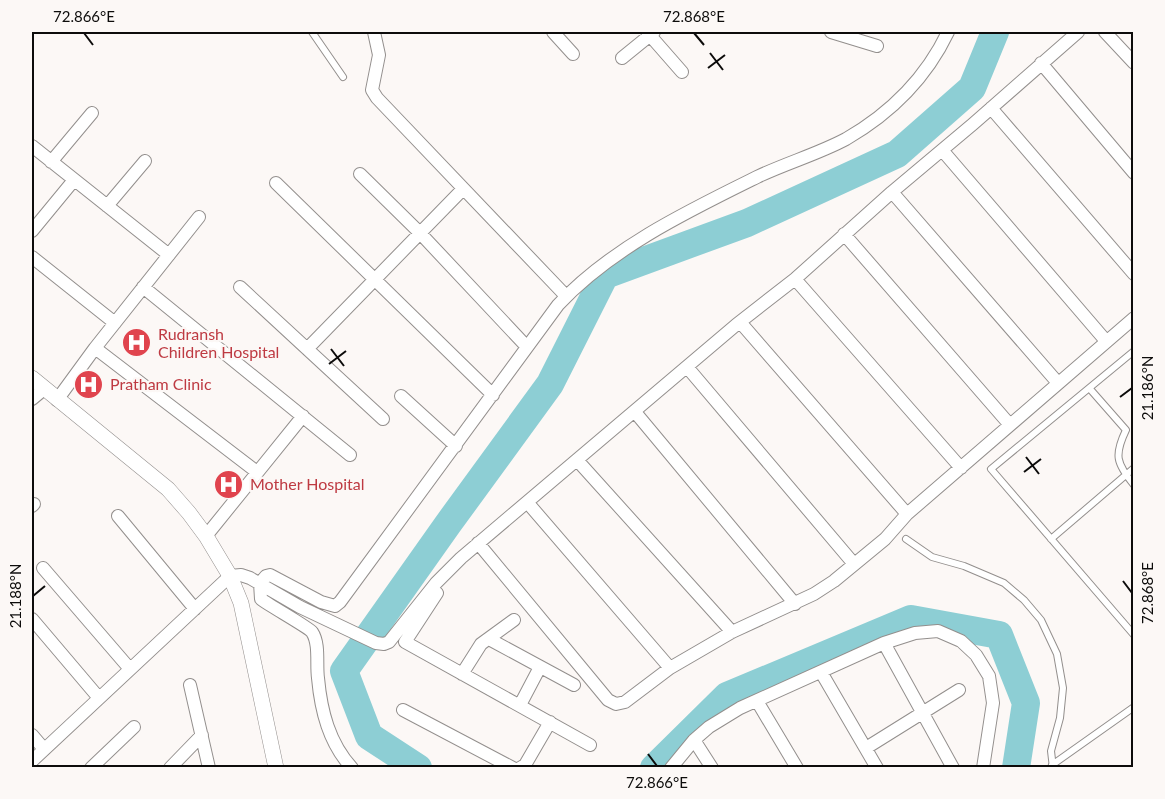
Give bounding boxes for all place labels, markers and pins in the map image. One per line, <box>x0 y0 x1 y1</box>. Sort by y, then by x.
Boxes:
place label: Rudransh Children Hospital <box>158 324 279 361</box>
hospital icon: Rudransh Children Hospital <box>121 327 153 359</box>
hospital icon: Pratham Clinic <box>73 368 105 400</box>
place label: Pratham Clinic <box>110 374 212 393</box>
hospital icon: Mother Hospital <box>213 468 245 500</box>
place label: Mother Hospital <box>250 474 364 493</box>

